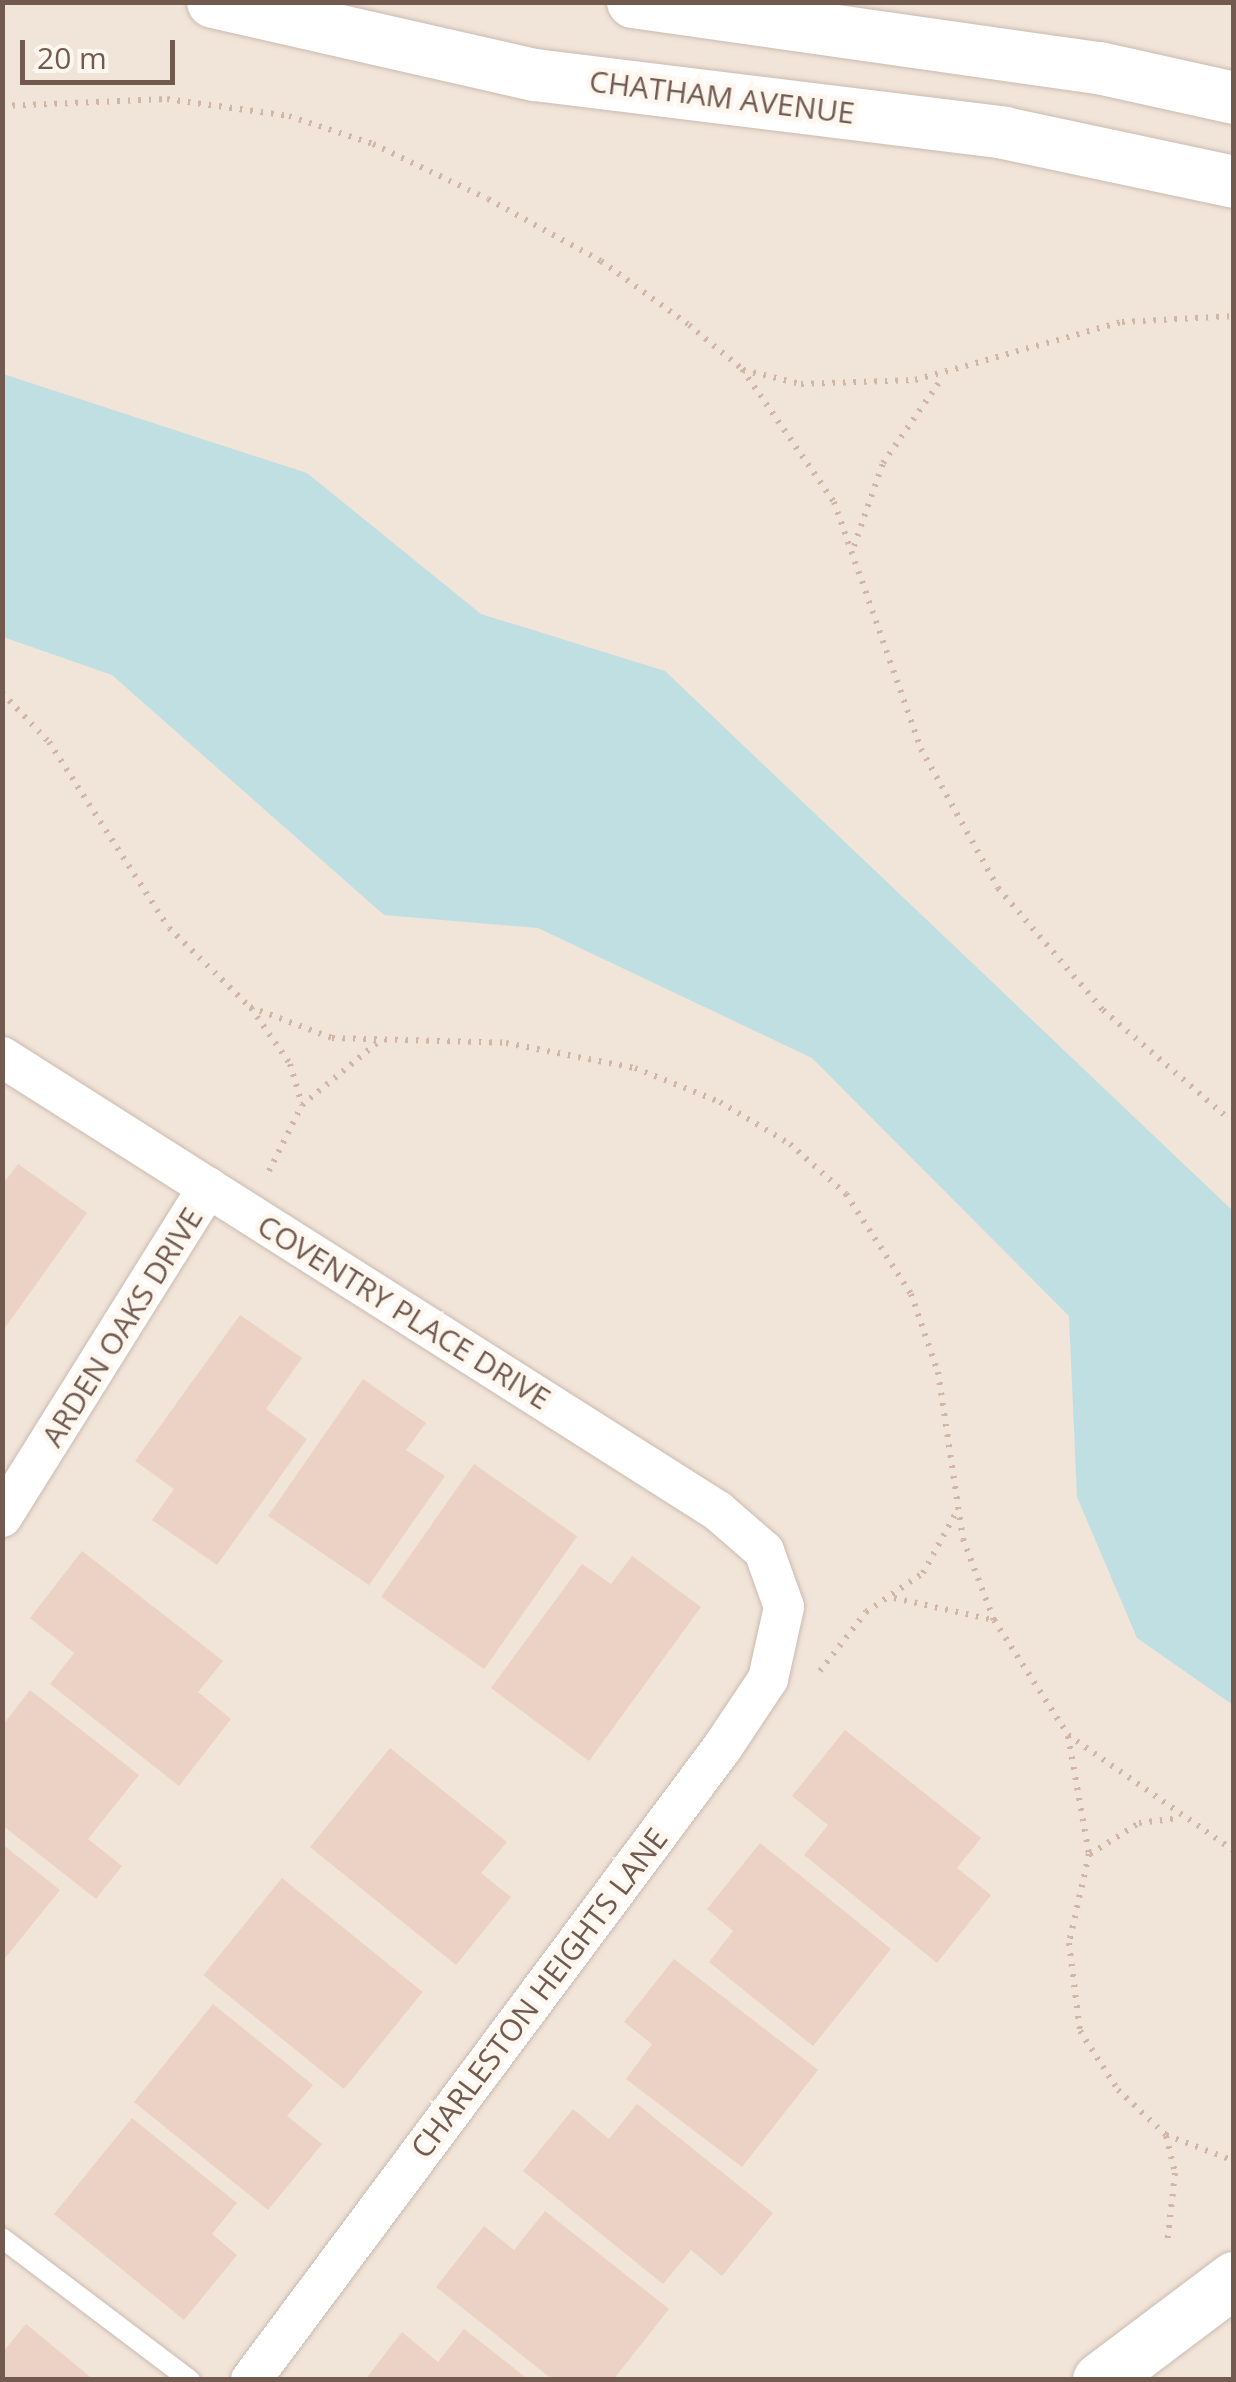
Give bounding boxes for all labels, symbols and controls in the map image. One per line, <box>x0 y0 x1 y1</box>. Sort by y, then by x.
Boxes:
scale bar <box>25 20 180 82</box>
text: 20 m <box>37 37 107 78</box>
street label: CHATHAM AVENUE <box>587 63 857 131</box>
street label: ARDEN OAKS DRIVE <box>34 1201 210 1453</box>
street label: COVENTRY PLACE DRIVE <box>251 1207 557 1417</box>
street label: CHARLESTON HEIGHTS LANE <box>403 1821 675 2165</box>

